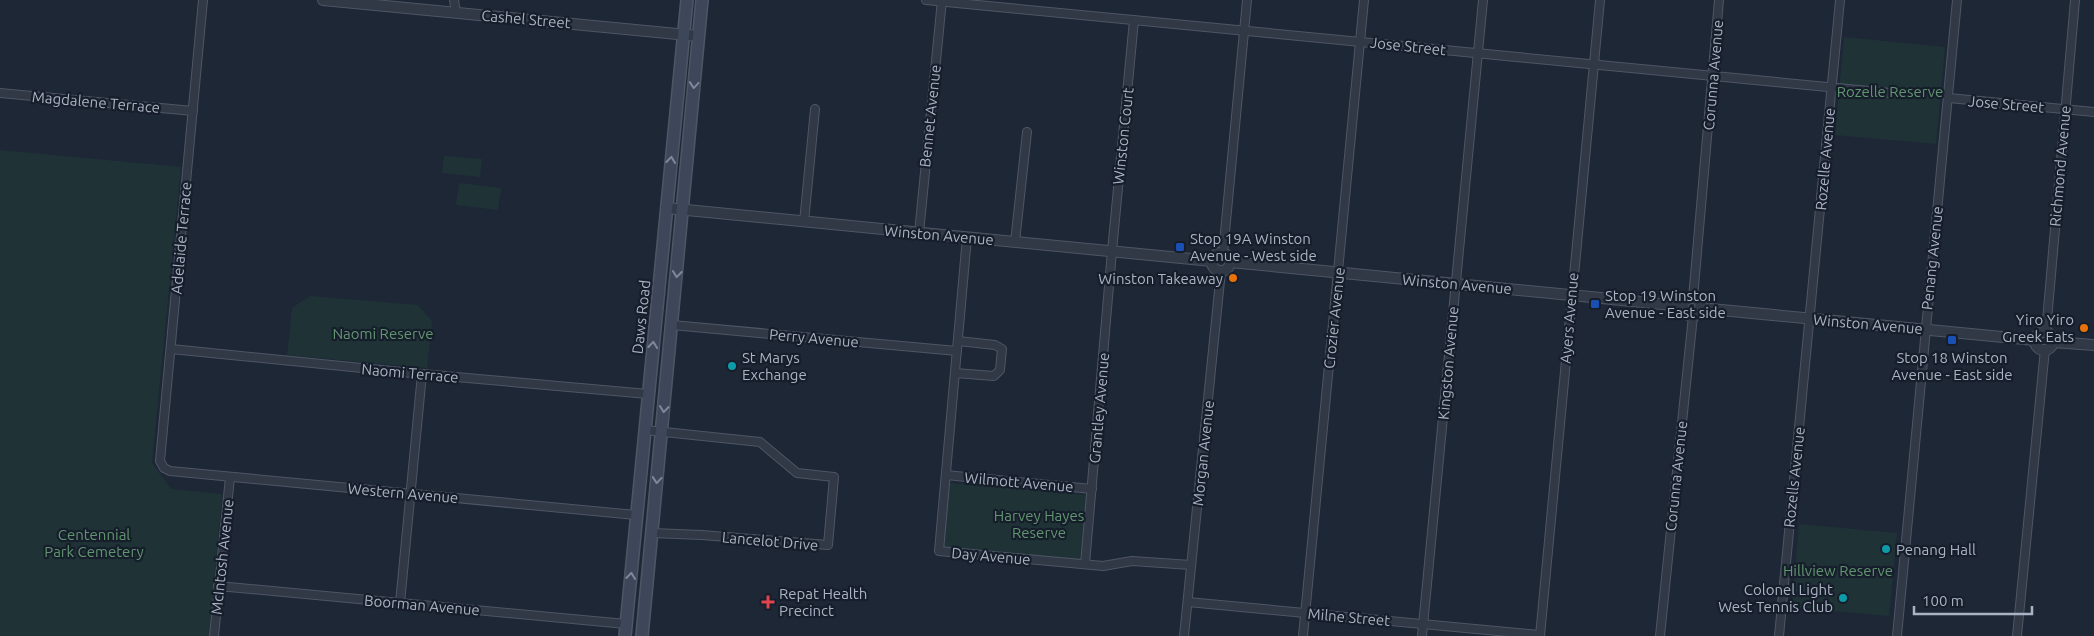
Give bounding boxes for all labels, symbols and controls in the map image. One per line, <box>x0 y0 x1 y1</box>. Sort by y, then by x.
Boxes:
street label: Cashel Street <box>481 7 571 31</box>
street label: Corunna Avenue <box>1700 19 1726 131</box>
street label: Jose Street <box>1369 34 1447 58</box>
street label: Bennet Avenue <box>916 64 944 168</box>
one-way arrow <box>689 81 700 89</box>
park label: Rozelle Reserve <box>1837 83 1943 100</box>
street label: Winston Court <box>1109 86 1137 185</box>
street label: Magdalene Terrace <box>31 88 161 116</box>
street label: Jose Street <box>1967 92 2045 116</box>
street label: Richmond Avenue <box>2046 105 2074 227</box>
street label: Rozelle Avenue <box>1812 107 1838 211</box>
one-way arrow <box>665 156 676 164</box>
street label: Adelaide Terrace <box>168 181 194 295</box>
street label: Penang Avenue <box>1918 205 1946 311</box>
street label: Winston Avenue <box>883 222 995 248</box>
place label: Stop 19A Winston Avenue - West side <box>1190 230 1317 264</box>
marker: Stop 19A Winston Avenue - West side <box>1174 241 1186 253</box>
street label: Crozier Avenue <box>1320 266 1348 370</box>
place label: Winston Takeaway <box>1098 270 1223 287</box>
one-way arrow <box>672 271 683 279</box>
street label: Winston Avenue <box>1401 271 1513 297</box>
marker: Winston Takeaway <box>1227 272 1239 284</box>
street label: Ayers Avenue <box>1557 272 1581 364</box>
street label: Daws Road <box>629 279 653 355</box>
place label: Stop 19 Winston Avenue - East side <box>1605 287 1726 321</box>
marker: Stop 19 Winston Avenue - East side <box>1589 298 1601 310</box>
street label: Kingston Avenue <box>1435 305 1461 421</box>
street label: Winston Avenue <box>1812 311 1924 337</box>
place label: Yiro Yiro Greek Eats <box>2002 311 2074 345</box>
marker: Yiro Yiro Greek Eats <box>2078 322 2090 334</box>
park label: Naomi Reserve <box>332 325 434 342</box>
street label: Perry Avenue <box>769 326 859 350</box>
marker: Stop 18 Winston Avenue - East side <box>1946 334 1958 346</box>
one-way arrow <box>647 341 658 349</box>
place label: St Marys Exchange <box>742 349 807 383</box>
place label: Stop 18 Winston Avenue - East side <box>1892 349 2012 383</box>
street label: Grantley Avenue <box>1086 352 1112 464</box>
street label: Naomi Terrace <box>361 360 459 386</box>
marker: St Marys Exchange <box>726 360 738 372</box>
street label: Morgan Avenue <box>1189 399 1217 507</box>
one-way arrow <box>658 405 669 413</box>
street label: Corunna Avenue <box>1662 420 1690 532</box>
street label: Rozells Avenue <box>1780 426 1808 528</box>
street label: Wilmott Avenue <box>964 469 1074 495</box>
one-way arrow <box>652 477 663 485</box>
street label: Western Avenue <box>347 480 459 506</box>
street label: McIntosh Avenue <box>207 498 237 616</box>
park label: Harvey Hayes Reserve <box>994 507 1084 541</box>
park label: Centennial Park Cemetery <box>44 526 144 560</box>
street label: Lancelot Drive <box>721 528 819 554</box>
place label: Penang Hall <box>1896 541 1976 558</box>
marker: Penang Hall <box>1880 543 1892 555</box>
street label: Day Avenue <box>951 544 1031 568</box>
park label: Hillview Reserve <box>1783 562 1893 579</box>
one-way arrow <box>625 572 636 580</box>
place label: Colonel Light West Tennis Club <box>1718 581 1833 615</box>
scale bar <box>1914 584 2032 616</box>
place label: Repat Health Precinct <box>779 585 867 619</box>
street label: Boorman Avenue <box>364 591 480 619</box>
marker: Colonel Light West Tennis Club <box>1837 592 1849 604</box>
text: 100 m <box>1922 592 1964 609</box>
marker: Repat Health Precinct <box>761 595 775 609</box>
street label: Milne Street <box>1307 605 1391 629</box>

